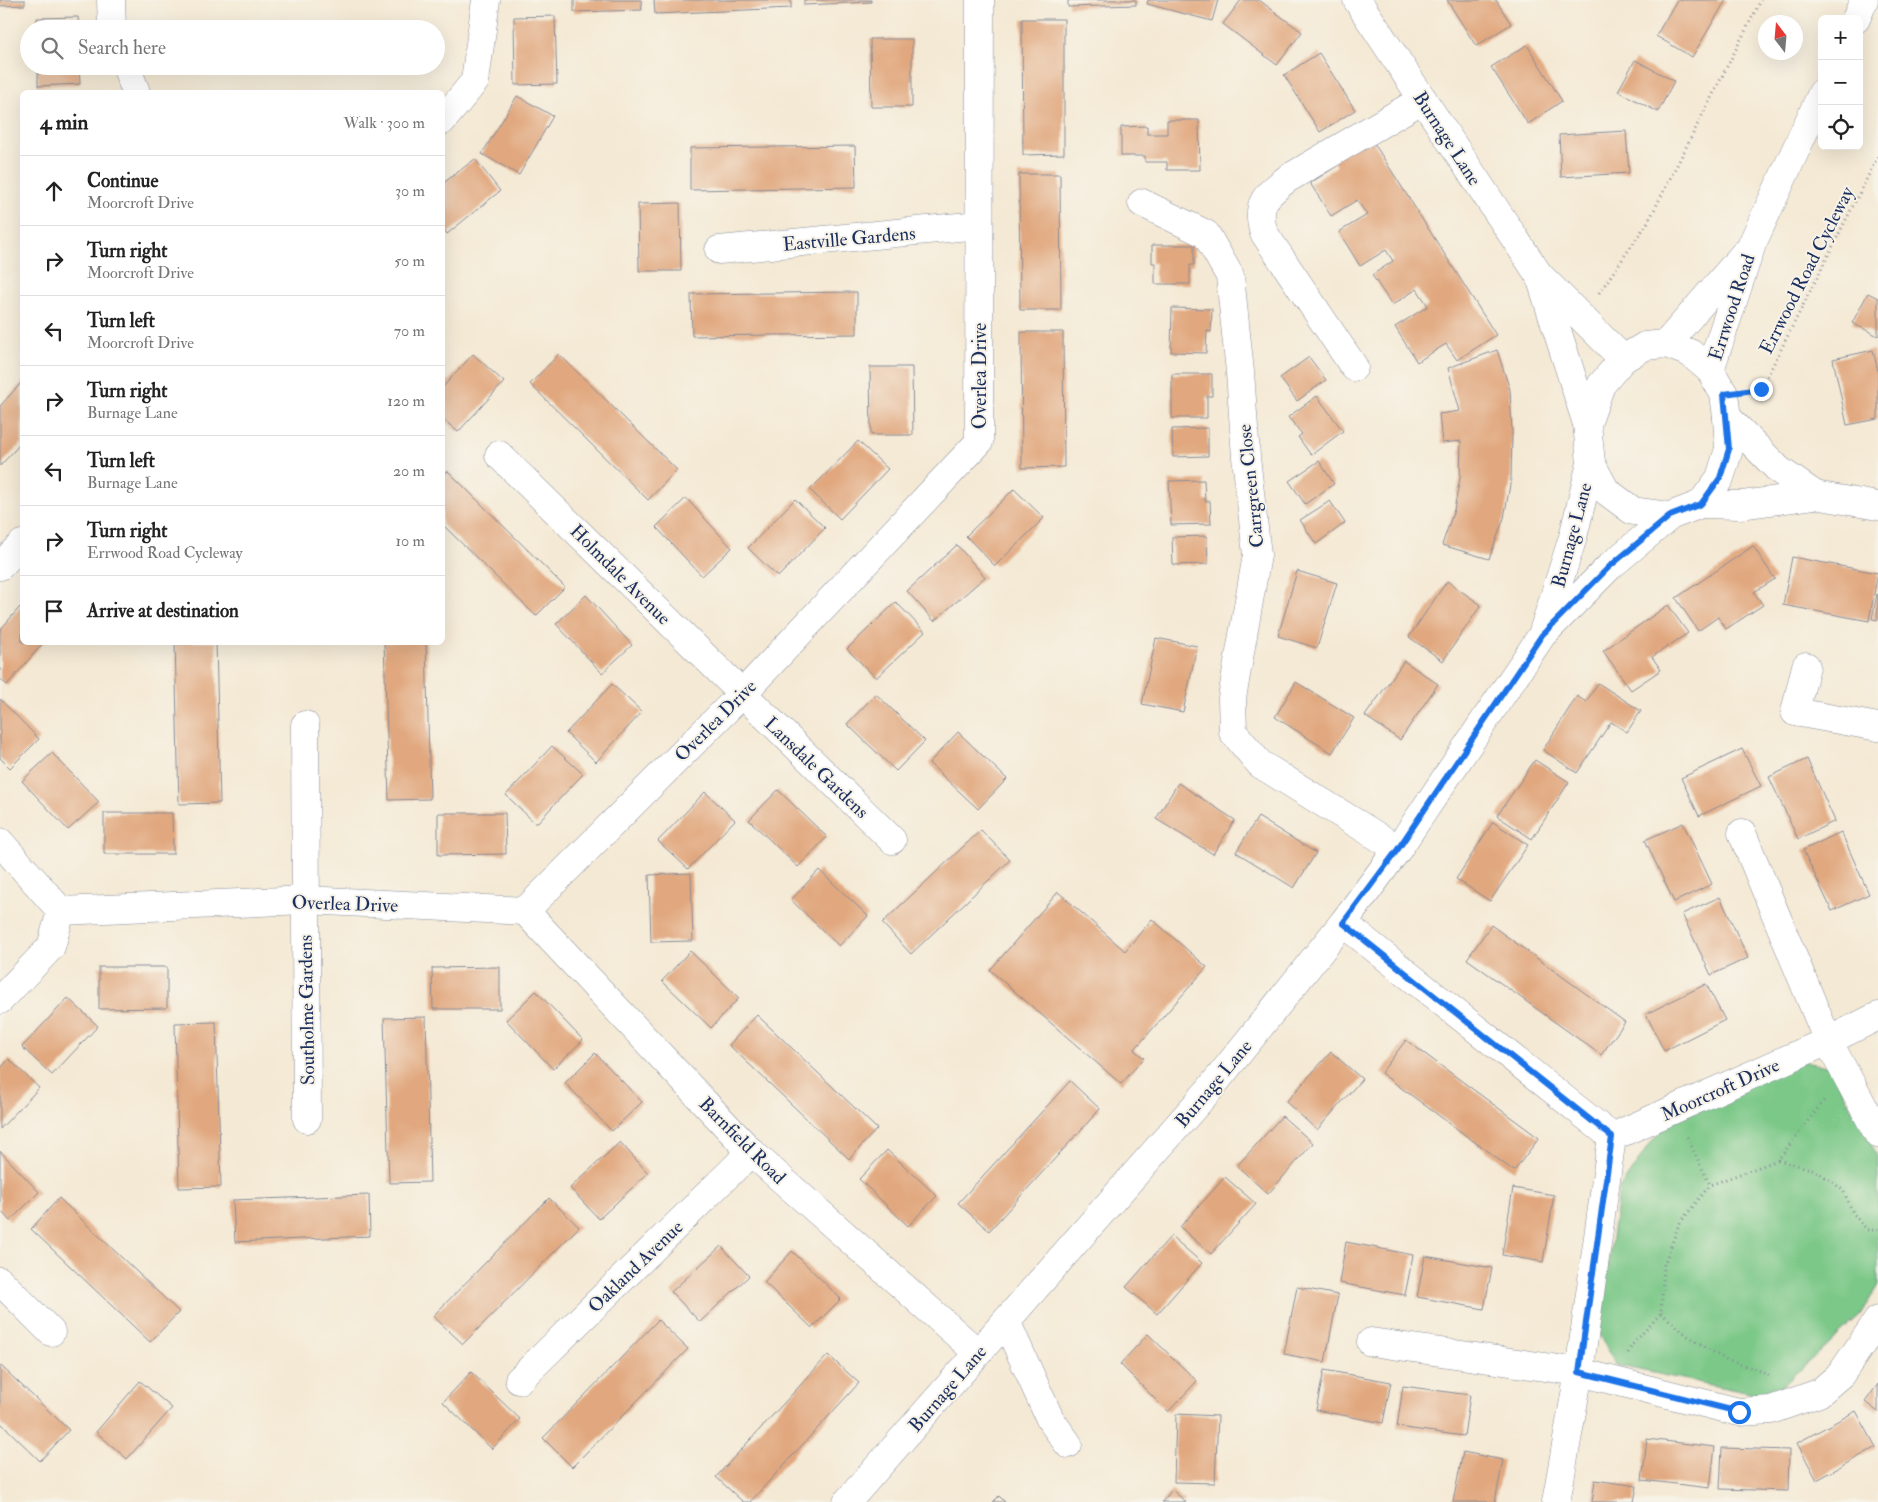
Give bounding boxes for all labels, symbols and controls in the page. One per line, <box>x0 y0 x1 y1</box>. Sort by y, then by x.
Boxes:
north arrow <box>1758 15 1803 60</box>
map controls <box>1818 15 1863 150</box>
button: + <box>1818 15 1863 60</box>
search box <box>20 20 445 75</box>
icon: search <box>38 34 66 62</box>
text: Search here <box>78 36 166 60</box>
button: − <box>1818 60 1863 105</box>
street label: Burnage Lane <box>1408 87 1487 190</box>
button: locate <box>1818 105 1863 150</box>
text: 4 min <box>40 109 88 136</box>
text: Walk · 300 m <box>344 113 425 133</box>
text: Continue <box>87 169 158 193</box>
icon: ahead <box>40 177 68 205</box>
text: 30 m <box>395 181 425 201</box>
street label: Errwood Road Cycleway <box>1754 182 1860 358</box>
text: Moorcroft Drive <box>87 193 194 213</box>
street label: Eastville Gardens <box>782 221 917 257</box>
text: Turn right <box>87 239 167 263</box>
icon: right <box>40 247 68 275</box>
street label: Errwood Road <box>1703 250 1761 364</box>
text: 50 m <box>394 251 425 271</box>
text: Moorcroft Drive <box>87 263 194 283</box>
text: Turn left <box>87 309 155 333</box>
icon: left <box>40 317 68 345</box>
text: 70 m <box>394 321 425 341</box>
street label: Overlea Drive <box>968 323 992 429</box>
text: Moorcroft Drive <box>87 333 194 353</box>
route end <box>1750 378 1773 401</box>
text: Turn right <box>87 379 167 403</box>
icon: right <box>40 387 68 415</box>
text: 120 m <box>387 391 425 411</box>
text: Burnage Lane <box>87 403 178 423</box>
street label: Carrgreen Close <box>1233 423 1269 549</box>
text: Turn left <box>87 449 155 473</box>
icon: left <box>40 457 68 485</box>
text: 20 m <box>393 461 425 481</box>
text: Burnage Lane <box>87 473 178 493</box>
street label: Burnage Lane <box>1546 480 1597 590</box>
text: Turn right <box>87 519 167 543</box>
street label: Holmdale Avenue <box>565 519 676 630</box>
icon: right <box>40 527 68 555</box>
text: 10 m <box>395 531 425 551</box>
text: Errwood Road Cycleway <box>87 543 243 563</box>
icon: arrive <box>40 597 68 625</box>
text: Arrive at destination <box>87 599 239 623</box>
street label: Overlea Drive <box>670 675 762 767</box>
street label: Lansdale Gardens <box>759 712 874 824</box>
street label: Overlea Drive <box>291 890 399 918</box>
street label: Southolme Gardens <box>294 935 320 1085</box>
street label: Burnage Lane <box>1170 1035 1258 1133</box>
street label: Moorcroft Drive <box>1658 1053 1783 1127</box>
street label: Barnfield Road <box>694 1092 791 1190</box>
street label: Oakland Avenue <box>583 1215 688 1318</box>
street label: Burnage Lane <box>903 1340 992 1437</box>
route start <box>1728 1401 1751 1424</box>

